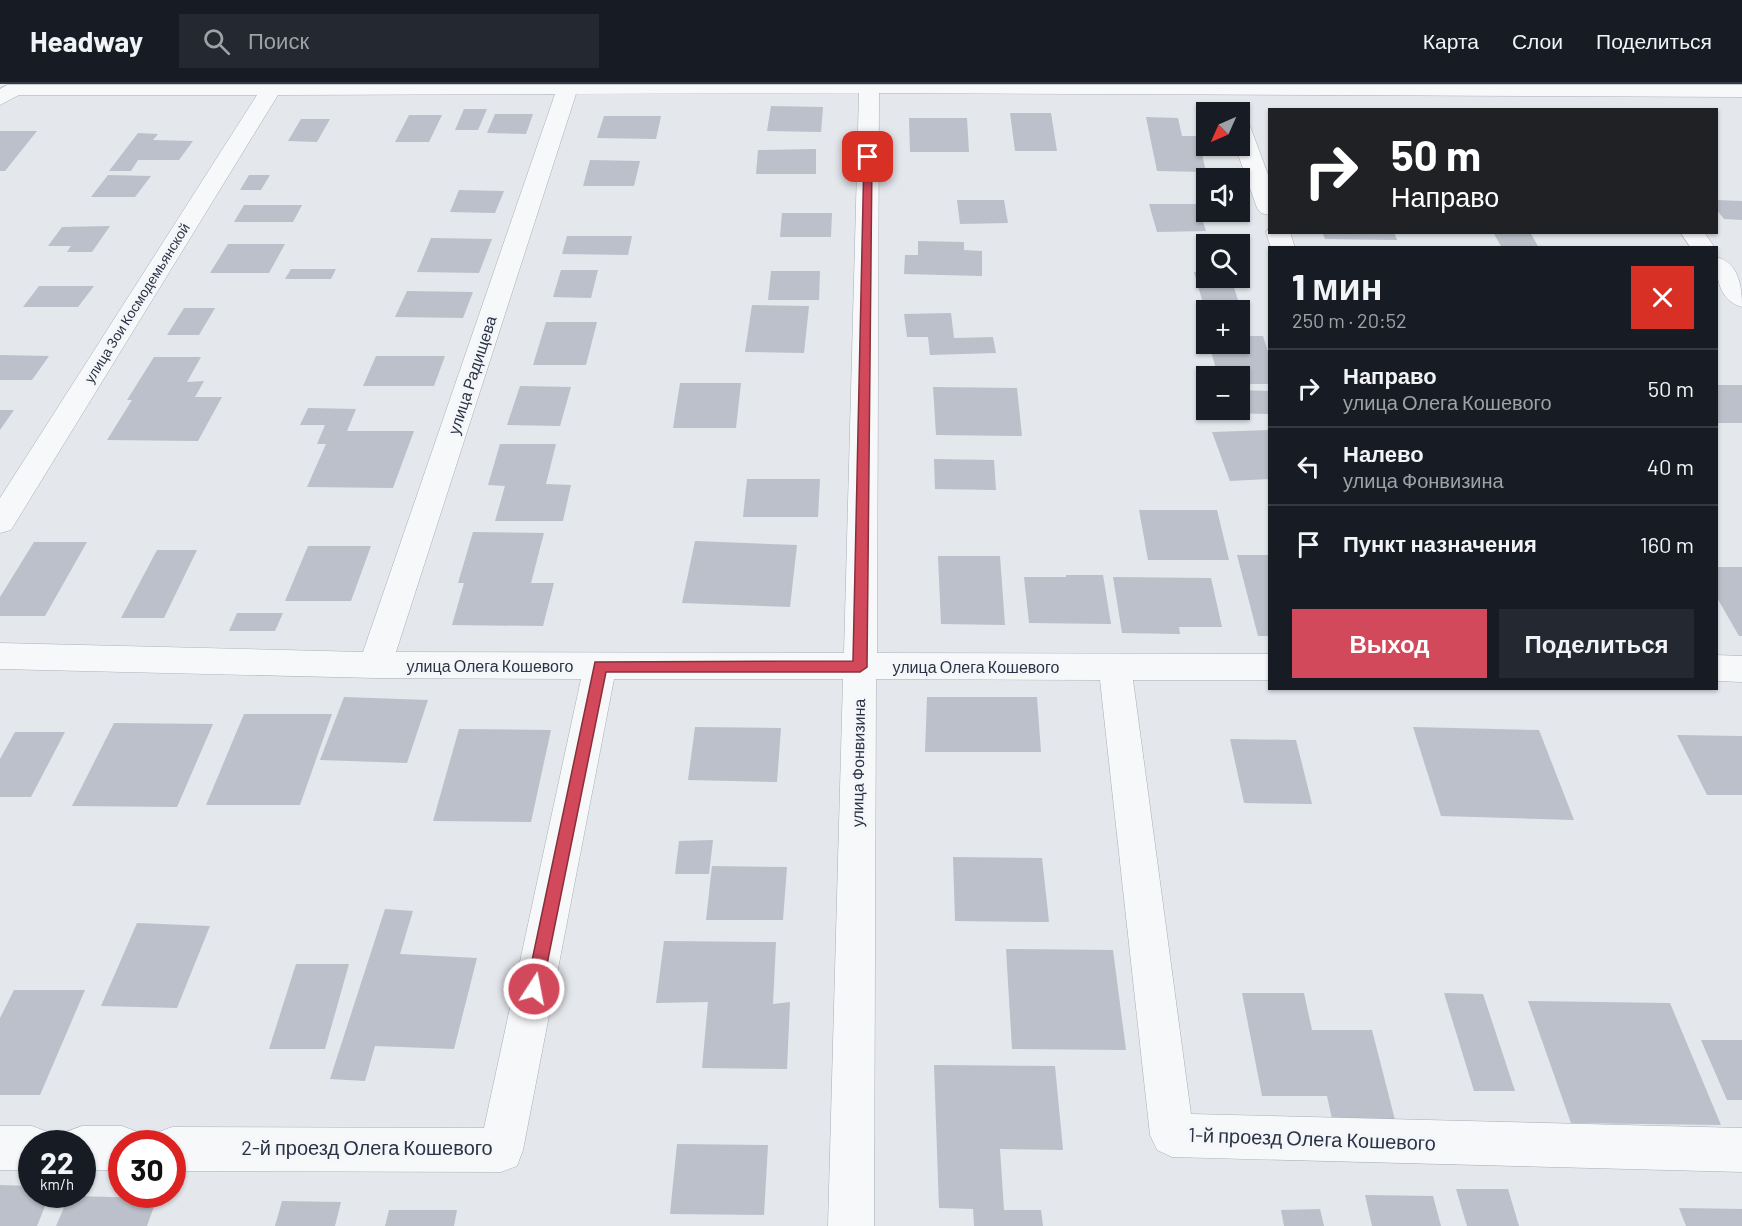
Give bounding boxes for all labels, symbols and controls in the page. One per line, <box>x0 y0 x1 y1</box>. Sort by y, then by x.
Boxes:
search box <box>179 14 599 68</box>
text: Headway <box>30 24 143 58</box>
icon: search <box>200 25 233 58</box>
text: Поиск <box>248 27 309 53</box>
text: Карта <box>1423 28 1479 53</box>
text: Слои <box>1512 28 1563 53</box>
text: Поделиться <box>1596 28 1712 53</box>
north arrow <box>1196 102 1250 156</box>
map controls <box>1196 102 1250 420</box>
text: 50 m <box>1391 129 1481 179</box>
pin <box>842 131 893 182</box>
icon: right <box>1292 132 1370 210</box>
icon: arrive <box>851 140 884 173</box>
button: sound <box>1196 168 1250 222</box>
text: Направо <box>1391 180 1499 212</box>
street label: улица Зои Космодемьянской <box>80 220 193 386</box>
button: search <box>1196 234 1250 288</box>
text: 1 мин <box>1292 264 1383 307</box>
button: close <box>1631 266 1694 329</box>
button: + <box>1196 300 1250 354</box>
text: 250 m · 20:52 <box>1292 308 1407 332</box>
street label: улица Радищева <box>443 313 500 437</box>
text: Направо <box>1343 362 1437 388</box>
button: − <box>1196 366 1250 420</box>
icon: right <box>1292 372 1325 405</box>
text: 50 m <box>1648 375 1694 401</box>
text: улица Олега Кошевого <box>1343 390 1552 414</box>
text: Налево <box>1343 440 1424 466</box>
icon: left <box>1292 450 1325 483</box>
text: 40 m <box>1647 453 1694 479</box>
text: улица Фонвизина <box>1343 468 1504 492</box>
icon: arrive <box>1292 528 1325 561</box>
text: Пункт назначения <box>1343 530 1537 556</box>
text: 160 m <box>1640 531 1694 557</box>
button: Выход <box>1292 609 1487 678</box>
button: Поделиться <box>1499 609 1694 678</box>
street label: улица Олега Кошевого <box>407 656 574 675</box>
street label: улица Олега Кошевого <box>893 657 1060 676</box>
street label: улица Фонвизина <box>847 698 868 827</box>
position arrow <box>502 957 566 1021</box>
street label: 1-й проезд Олега Кошевого <box>1188 1122 1436 1154</box>
speed limit sign: 30 <box>108 1130 186 1208</box>
street label: 2-й проезд Олега Кошевого <box>241 1135 493 1159</box>
text: 22 <box>40 1144 74 1180</box>
text: km/h <box>40 1175 74 1193</box>

